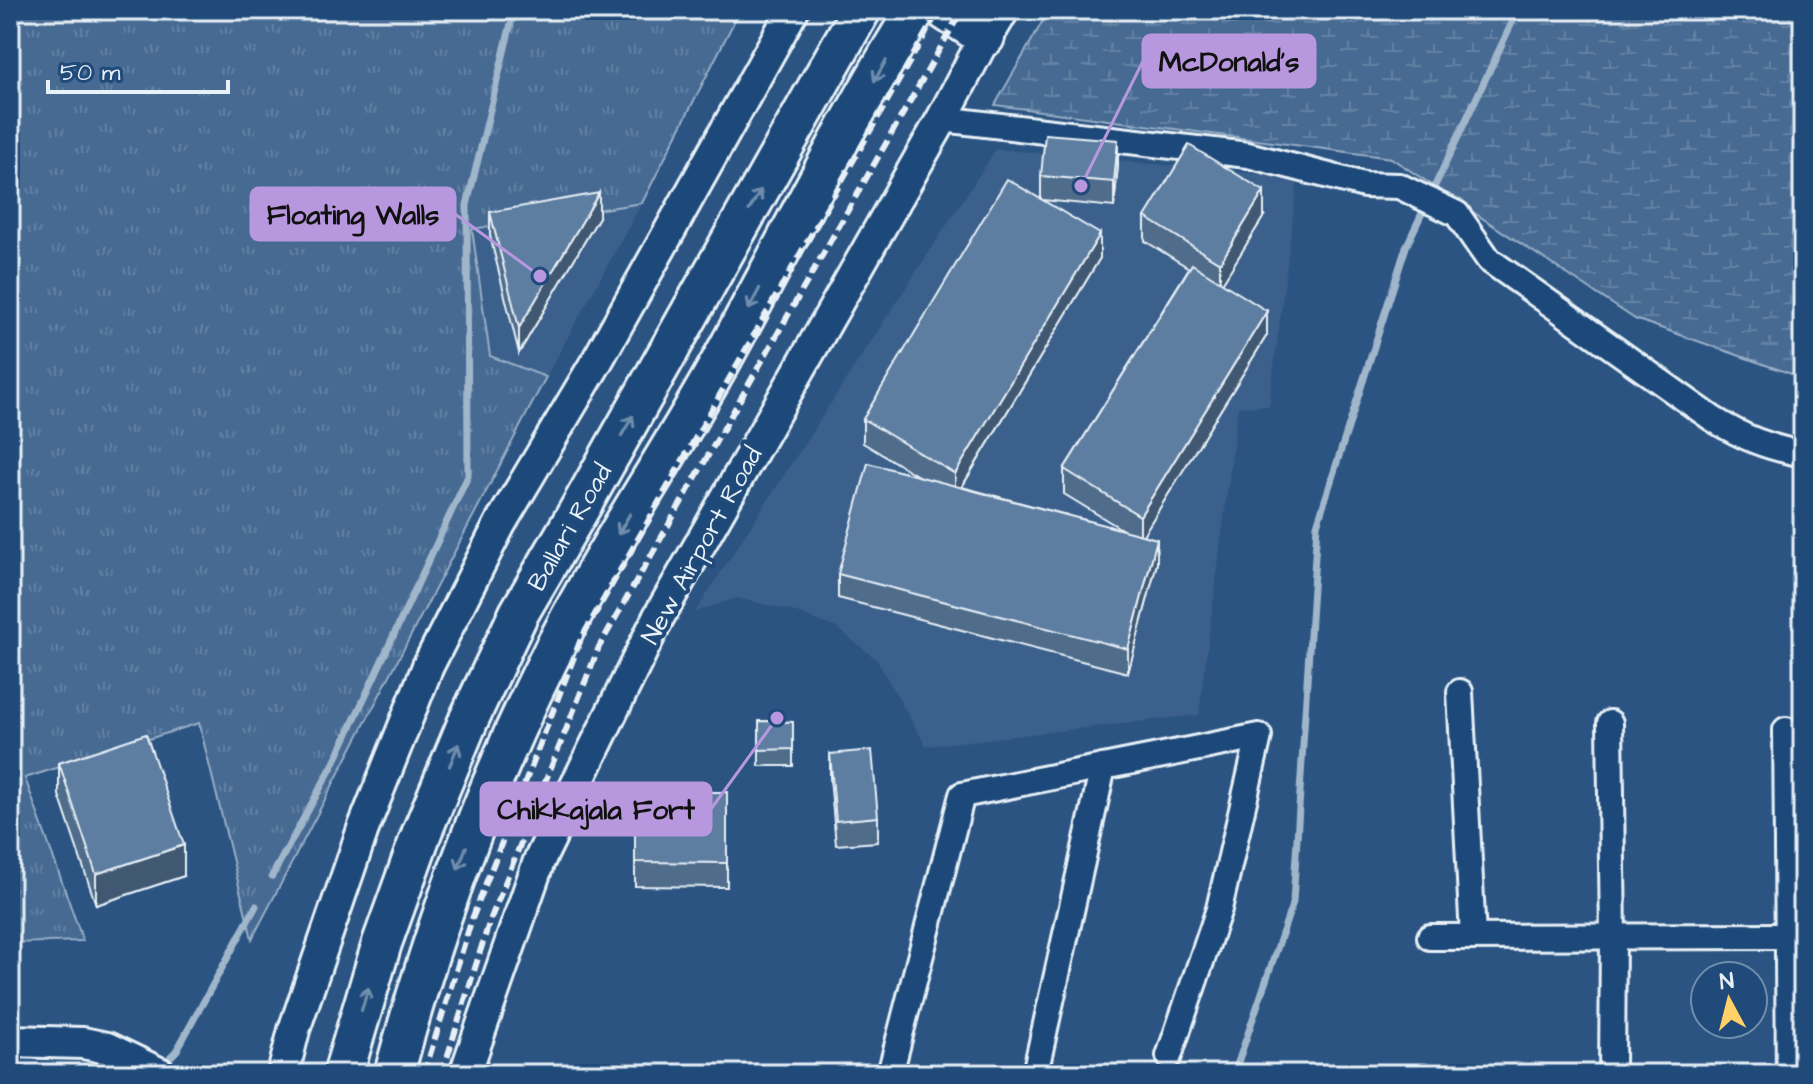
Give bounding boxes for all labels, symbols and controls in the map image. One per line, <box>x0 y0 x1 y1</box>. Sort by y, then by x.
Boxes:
callout: McDonald's <box>1143 35 1315 87</box>
text: McDonald's <box>1159 43 1299 82</box>
scale bar <box>48 44 228 94</box>
text: 50 m <box>60 56 121 90</box>
one-way arrow <box>872 59 888 82</box>
callout: Floating Walls <box>251 188 455 240</box>
one-way arrow <box>747 189 763 212</box>
text: Floating Walls <box>267 196 439 237</box>
one-way arrow <box>746 287 761 311</box>
one-way arrow <box>619 415 635 438</box>
street label: New Airport Road <box>633 440 771 651</box>
street label: Ballari Road <box>519 457 621 598</box>
one-way arrow <box>616 512 632 535</box>
one-way arrow <box>447 743 462 768</box>
callout: Chikkajala Fort <box>481 783 711 835</box>
text: Chikkajala Fort <box>497 791 695 830</box>
one-way arrow <box>454 845 468 870</box>
north arrow <box>1689 960 1769 1040</box>
text: N <box>1718 965 1736 998</box>
one-way arrow <box>358 987 373 1013</box>

